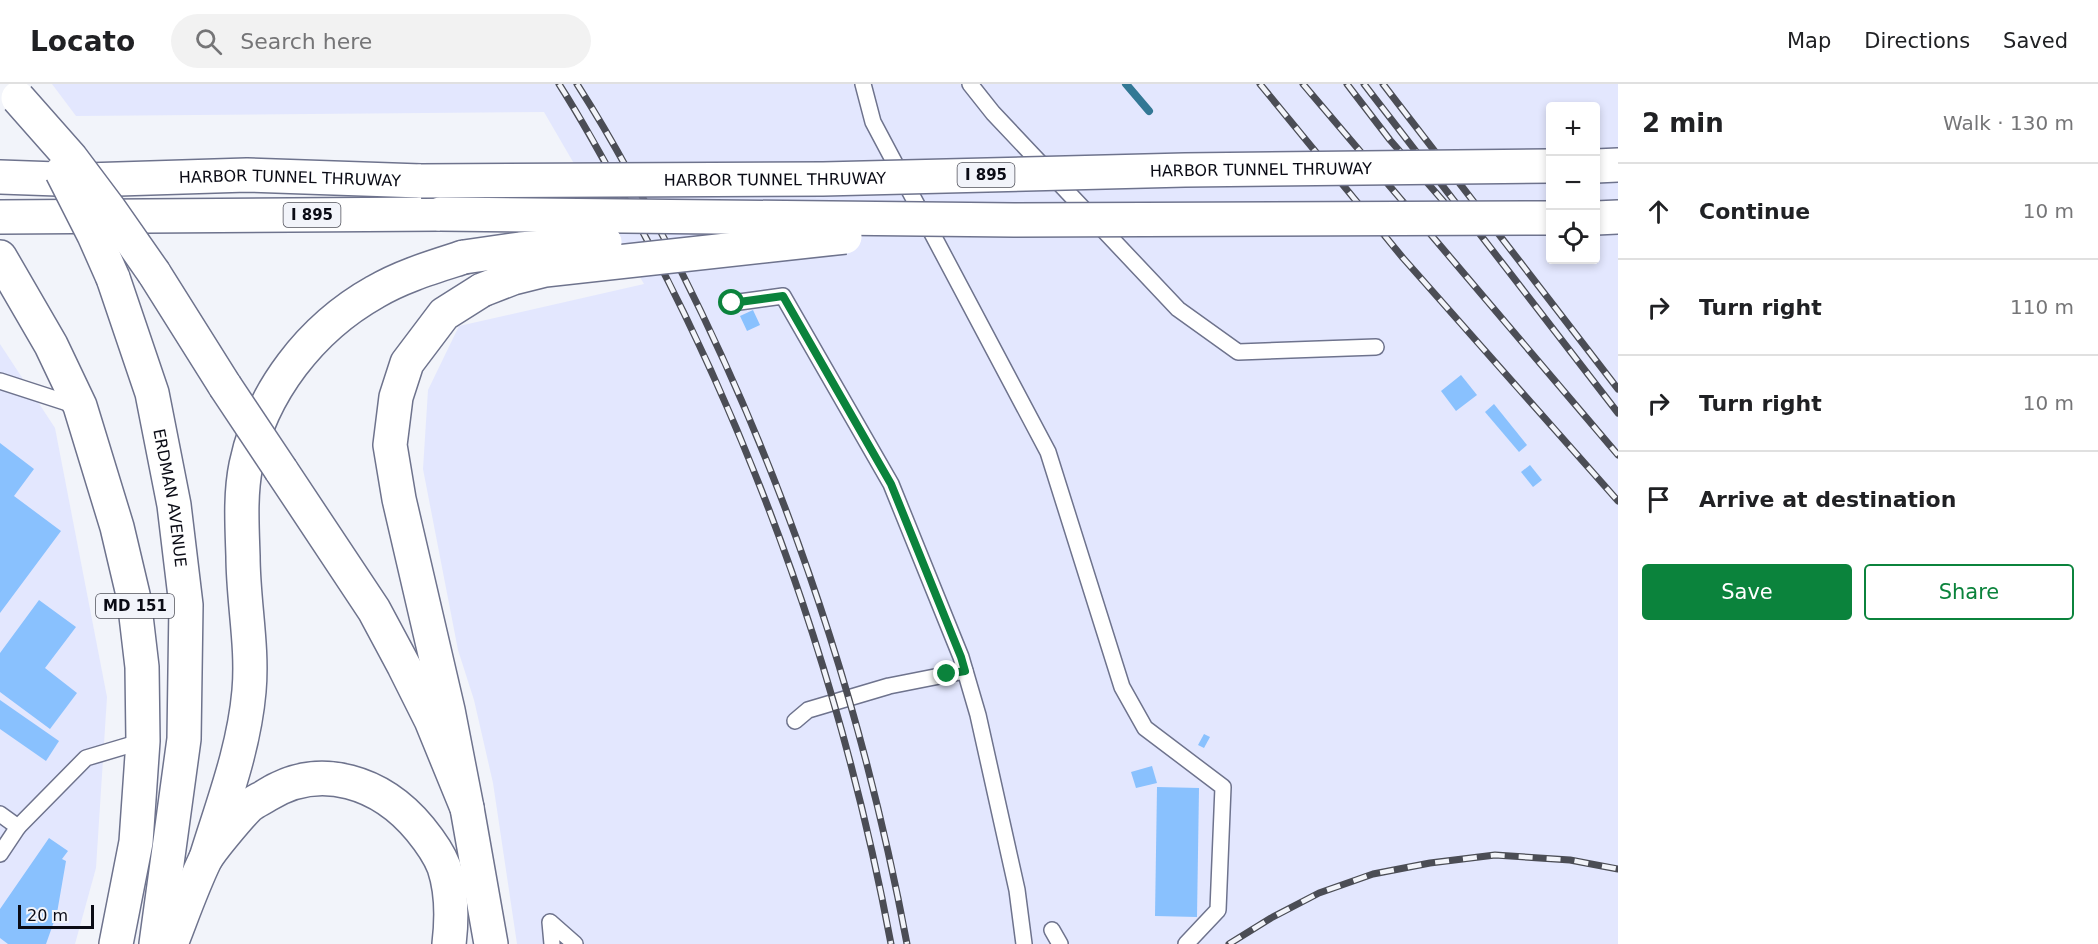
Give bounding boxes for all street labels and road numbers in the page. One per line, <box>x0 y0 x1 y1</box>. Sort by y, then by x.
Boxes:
street label: HARBOR TUNNEL THRUWAY <box>1150 159 1372 181</box>
road number: I 895 <box>958 163 1014 187</box>
street label: HARBOR TUNNEL THRUWAY <box>178 166 401 190</box>
street label: HARBOR TUNNEL THRUWAY <box>664 168 887 190</box>
road number: I 895 <box>284 203 340 227</box>
street label: ERDMAN AVENUE <box>149 427 190 568</box>
road number: MD 151 <box>96 594 174 618</box>

